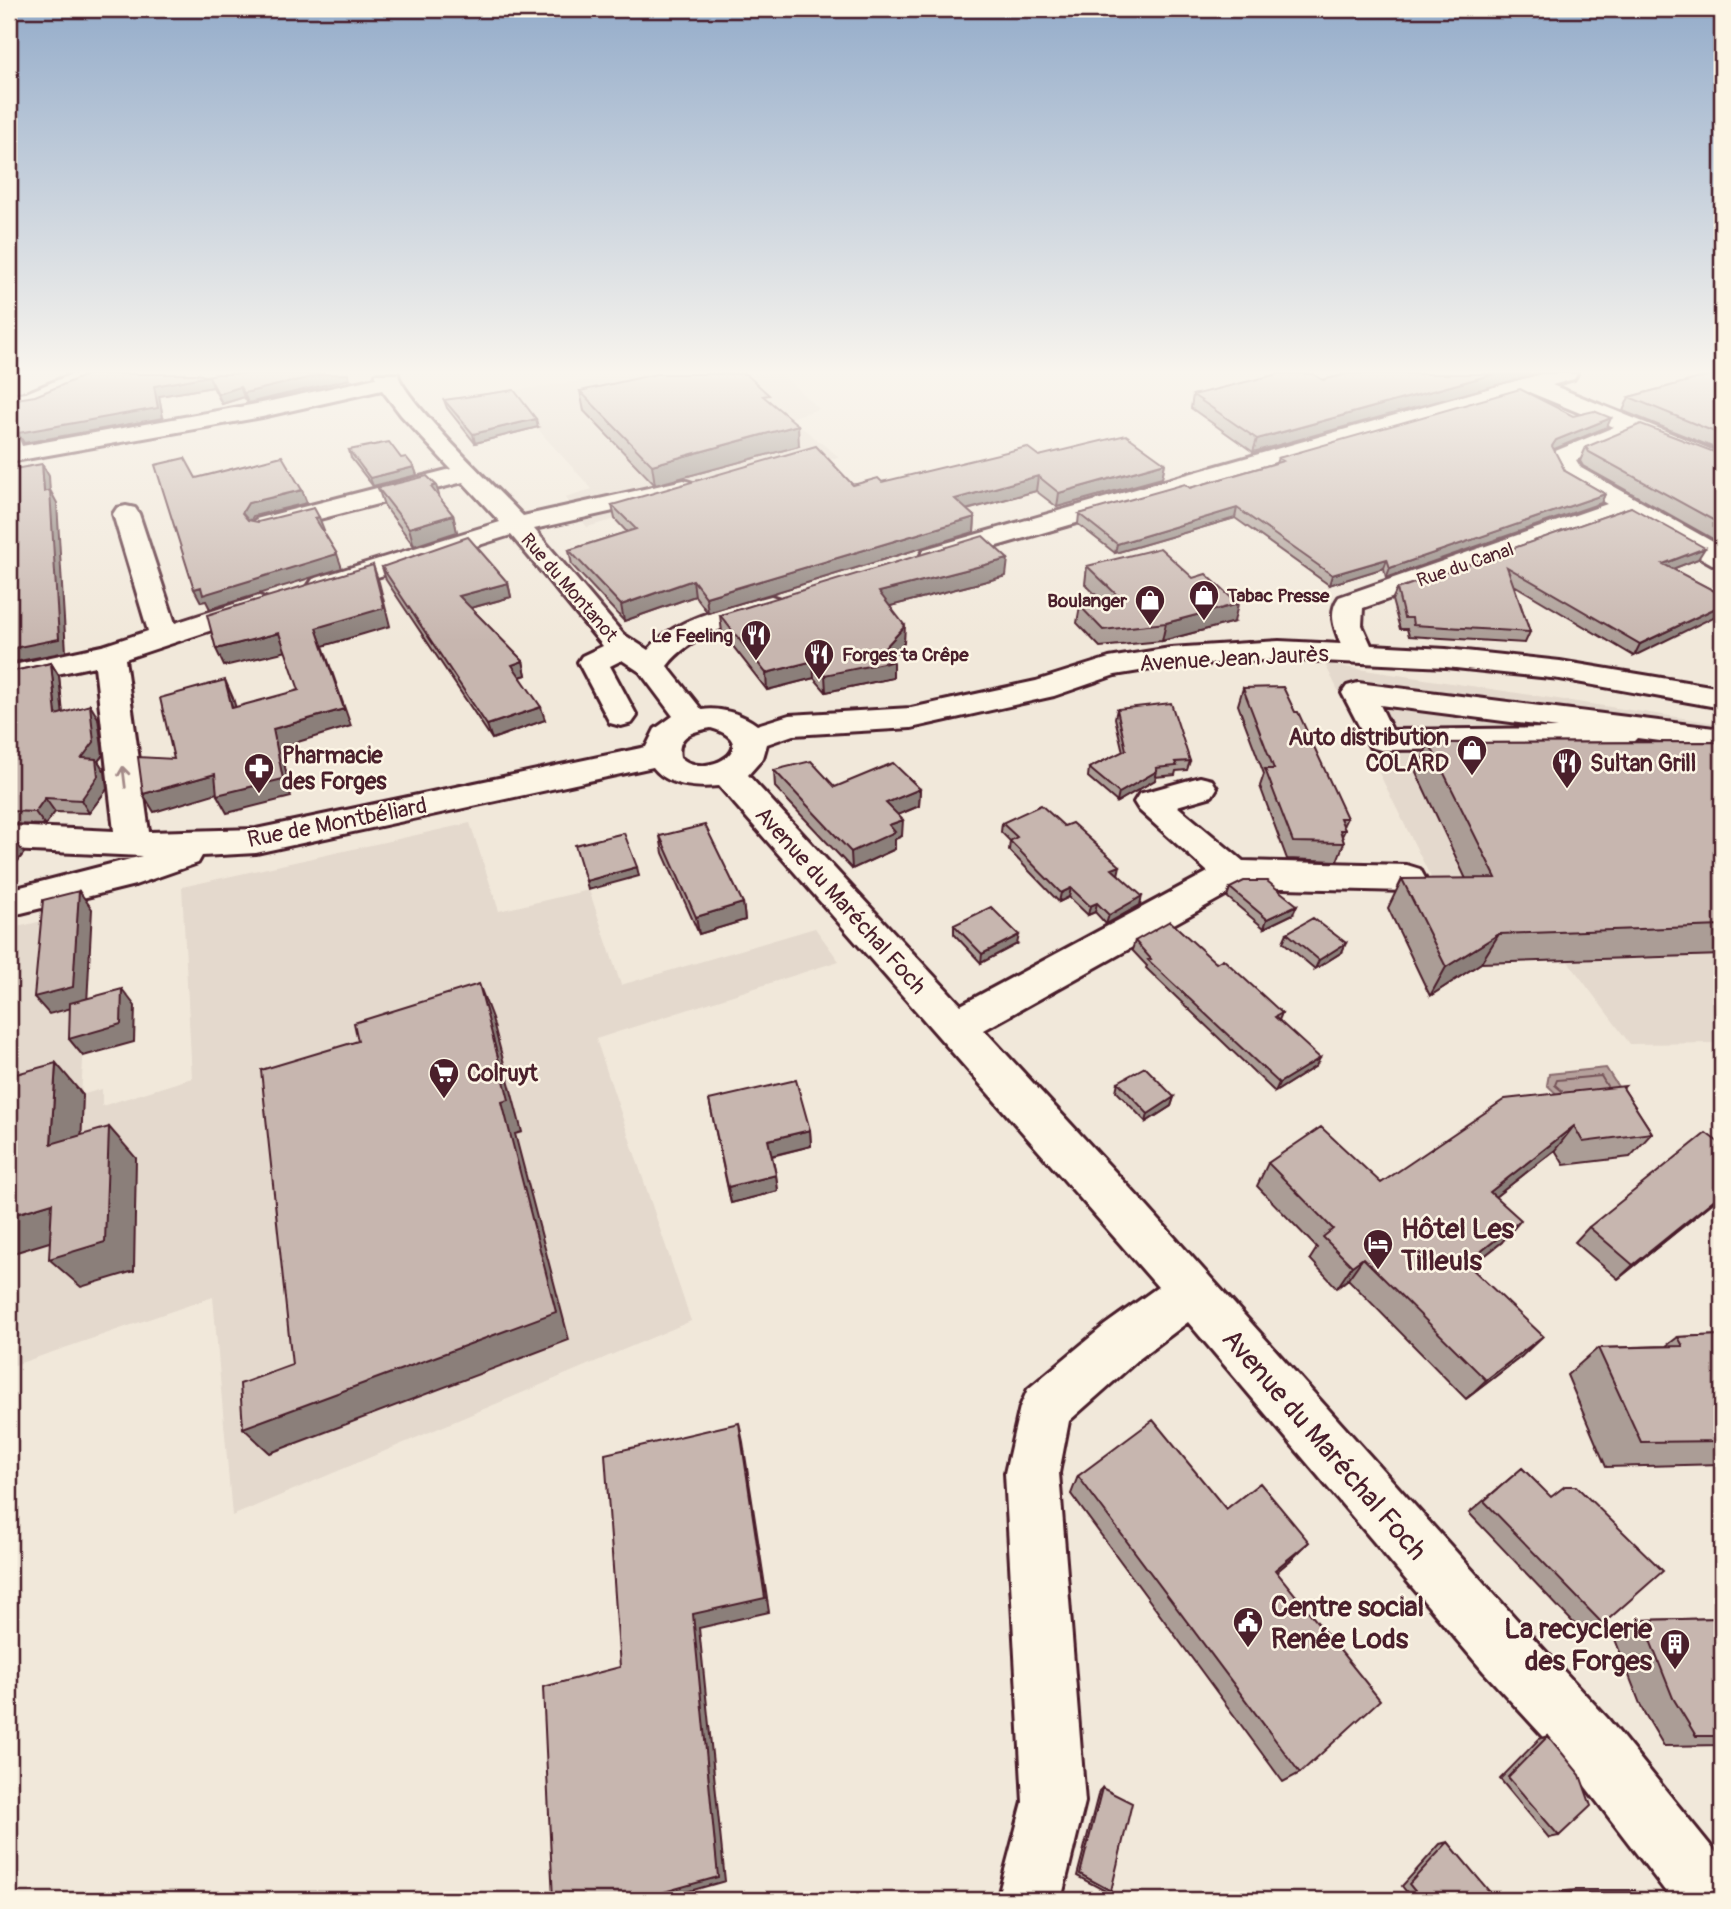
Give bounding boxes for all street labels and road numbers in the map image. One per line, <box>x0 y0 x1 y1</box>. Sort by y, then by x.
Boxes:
street label: Rue du Montanot <box>516 528 623 647</box>
street label: Rue du Canal <box>1414 537 1517 593</box>
street label: Avenue Jean Jaurès <box>1139 639 1329 678</box>
street label: Rue de Montbéliard <box>245 791 429 854</box>
street label: Avenue du Maréchal Foch <box>749 801 932 1000</box>
street label: Avenue du Maréchal Foch <box>1214 1322 1434 1568</box>

